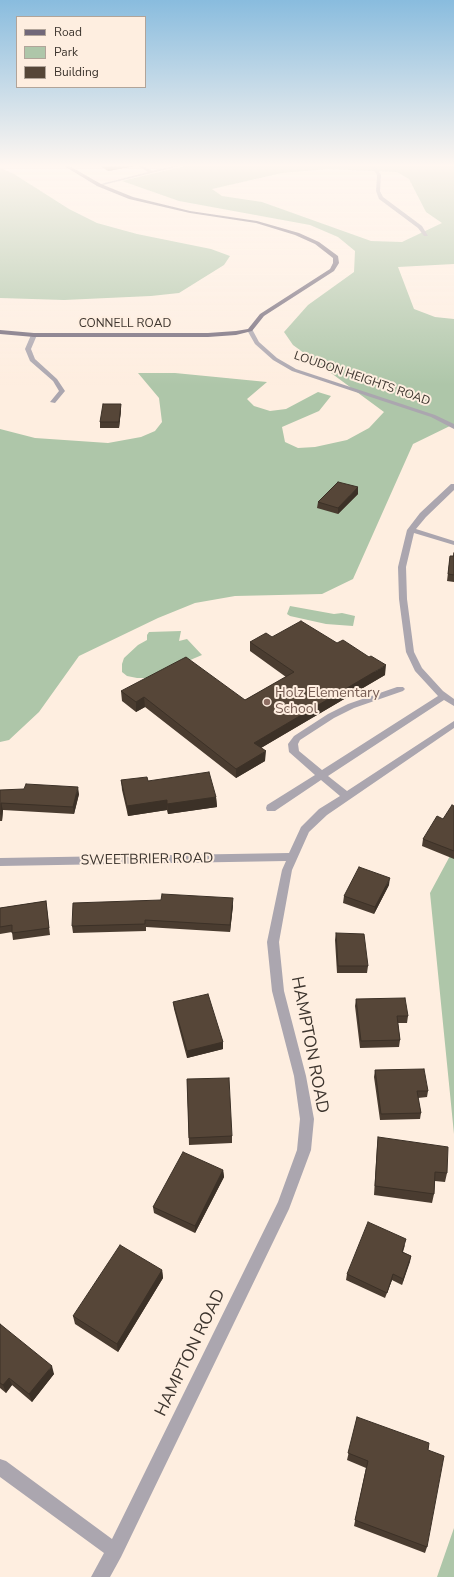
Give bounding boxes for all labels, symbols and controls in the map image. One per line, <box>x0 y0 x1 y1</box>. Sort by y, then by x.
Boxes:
legend <box>16 16 146 88</box>
text: Road <box>54 24 82 40</box>
text: Park <box>54 44 78 60</box>
text: Building <box>54 64 99 80</box>
street label: CONNELL ROAD <box>79 317 171 331</box>
street label: LOUDON HEIGHTS ROAD <box>292 349 432 409</box>
place label: Holz Elementary School <box>275 686 380 718</box>
marker: Holz Elementary School <box>262 697 272 707</box>
street label: SWEETBRIER ROAD <box>81 850 213 870</box>
street label: HAMPTON ROAD <box>286 975 332 1115</box>
street label: HAMPTON ROAD <box>151 1286 231 1420</box>

